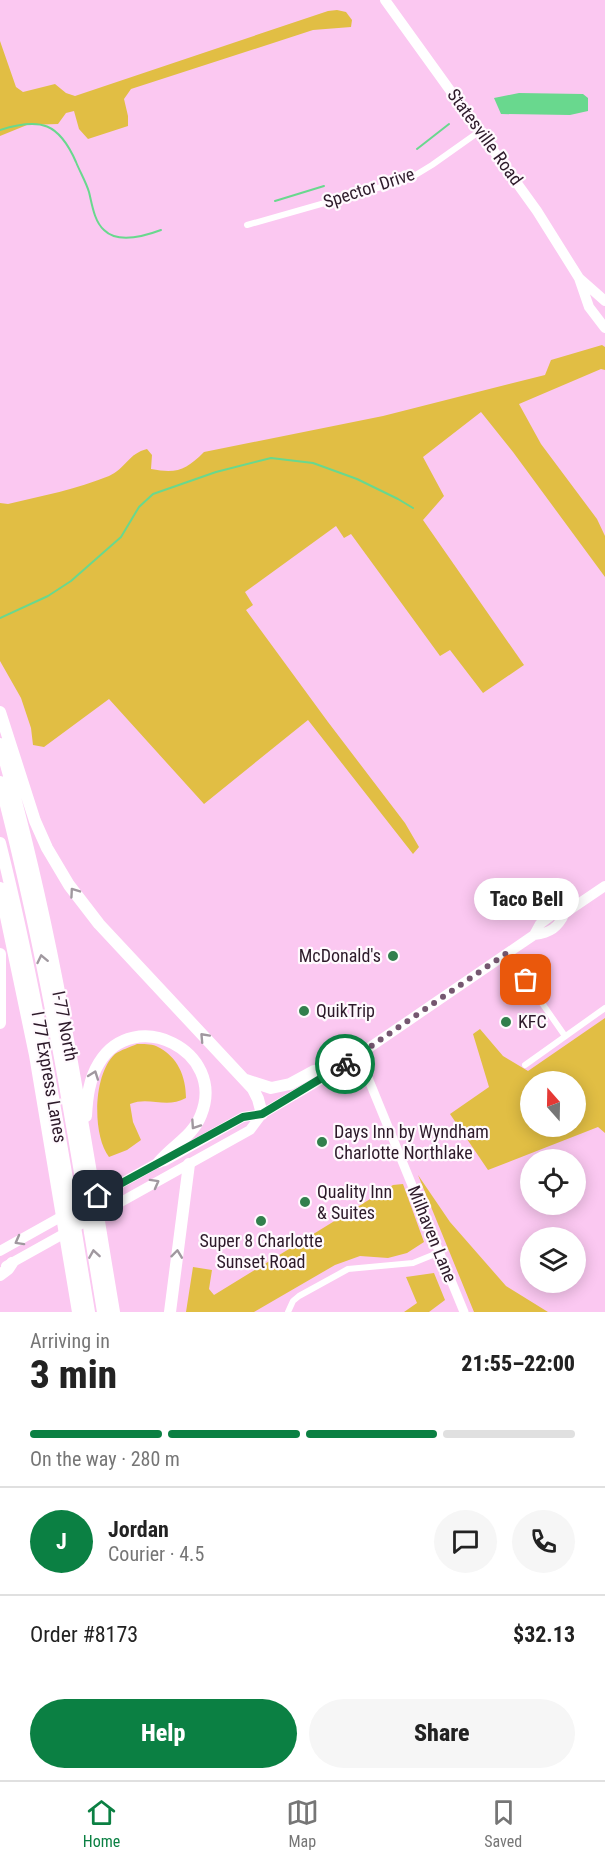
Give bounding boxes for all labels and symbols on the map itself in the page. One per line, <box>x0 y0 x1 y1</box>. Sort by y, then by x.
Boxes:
street label: Statesville Road <box>443 84 527 189</box>
street label: Spector Drive <box>321 163 417 212</box>
callout: Taco Bell <box>474 878 578 920</box>
one-way arrow <box>70 888 81 899</box>
place label: McDonald's <box>299 945 381 966</box>
marker: McDonald's <box>386 949 400 963</box>
one-way arrow <box>36 954 49 964</box>
pin <box>500 954 551 1005</box>
street label: I-77 North <box>48 989 83 1063</box>
place label: QuikTrip <box>316 1000 375 1021</box>
marker: QuikTrip <box>297 1004 311 1018</box>
street label: I 77 Express Lanes <box>28 1010 71 1144</box>
place label: KFC <box>518 1011 547 1032</box>
marker: KFC <box>499 1015 513 1029</box>
one-way arrow <box>201 1034 212 1045</box>
courier <box>315 1034 375 1094</box>
one-way arrow <box>86 1070 99 1080</box>
north arrow <box>520 1071 586 1137</box>
one-way arrow <box>191 1118 202 1129</box>
place label: Days Inn by Wyndham Charlotte Northlake <box>334 1121 489 1163</box>
marker: Days Inn by Wyndham Charlotte Northlake <box>315 1135 329 1149</box>
pin <box>72 1170 123 1221</box>
one-way arrow <box>149 1179 159 1190</box>
place label: Quality Inn & Suites <box>317 1181 392 1223</box>
street label: Milhaven Lane <box>404 1182 461 1285</box>
marker: Quality Inn & Suites <box>298 1195 312 1209</box>
marker: Super 8 Charlotte Sunset Road <box>254 1214 268 1228</box>
place label: Super 8 Charlotte Sunset Road <box>199 1230 323 1272</box>
one-way arrow <box>14 1234 25 1245</box>
one-way arrow <box>171 1249 183 1259</box>
one-way arrow <box>88 1250 100 1259</box>

